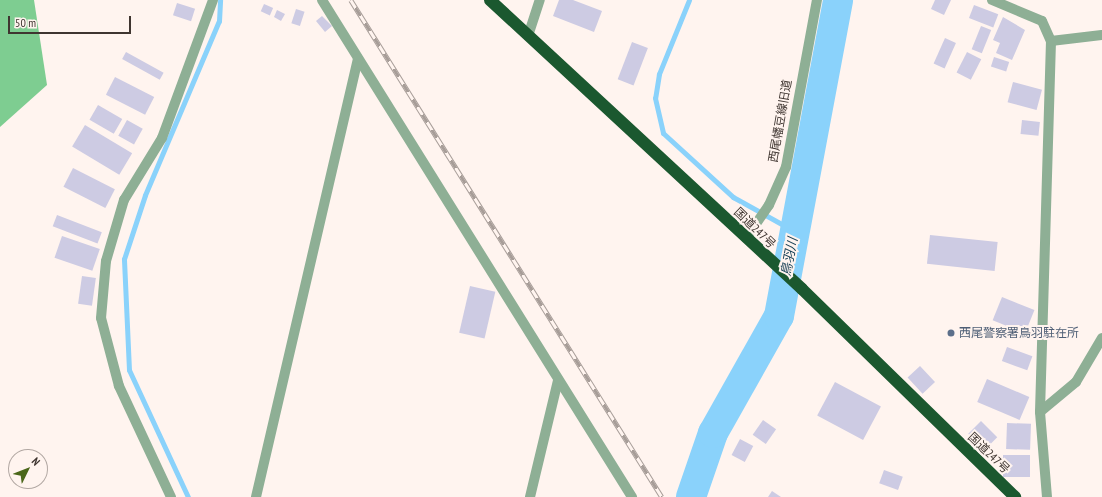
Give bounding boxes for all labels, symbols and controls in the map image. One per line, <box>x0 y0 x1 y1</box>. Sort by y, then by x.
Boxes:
scale bar <box>10 8 133 34</box>
text: 50 m <box>15 15 36 30</box>
street label: 西尾幡豆線旧道 <box>766 78 794 164</box>
street label: 国道247号 <box>731 205 779 251</box>
water label: 鳥羽川 <box>779 236 801 278</box>
place label: 西尾警察署鳥羽駐在所 <box>959 326 1079 340</box>
marker: 西尾警察署鳥羽駐在所 <box>946 328 956 338</box>
street label: 国道247号 <box>965 430 1013 476</box>
north arrow <box>8 449 48 489</box>
text: N <box>29 455 43 468</box>

